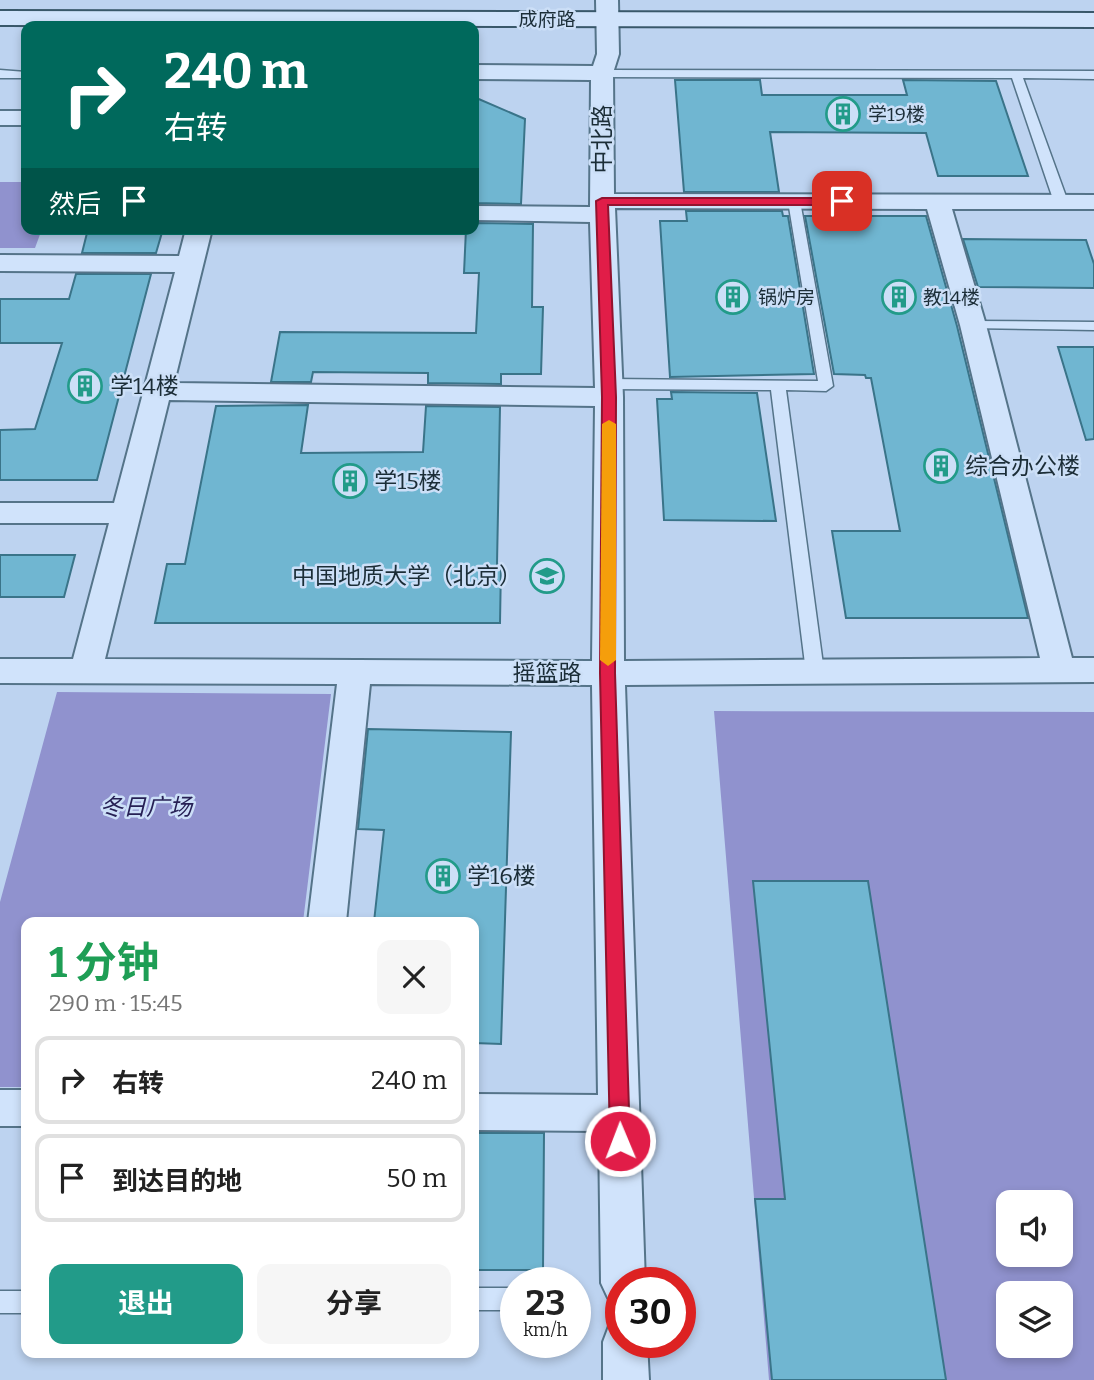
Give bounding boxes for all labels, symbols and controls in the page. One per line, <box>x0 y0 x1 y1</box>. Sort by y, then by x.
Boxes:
street label: 成府路 <box>518 8 576 31</box>
text: 240 m <box>164 42 308 101</box>
icon: right <box>49 49 140 140</box>
building icon: 学19楼 <box>824 95 862 133</box>
place label: 学19楼 <box>868 103 925 126</box>
street label: 中北路 <box>588 105 616 174</box>
text: 右转 <box>164 109 228 147</box>
pin <box>812 171 872 231</box>
icon: arrive <box>115 182 153 220</box>
icon: arrive <box>823 182 861 220</box>
text: 然后 <box>49 189 101 220</box>
building icon: 锅炉房 <box>714 278 752 316</box>
building icon: 教14楼 <box>880 278 918 316</box>
place label: 锅炉房 <box>758 286 815 309</box>
place label: 教14楼 <box>923 286 980 309</box>
building icon: 学14楼 <box>66 367 104 405</box>
place label: 学14楼 <box>110 372 179 400</box>
building icon: 综合办公楼 <box>922 447 960 485</box>
place label: 综合办公楼 <box>965 452 1080 480</box>
building icon: 学15楼 <box>331 462 369 500</box>
place label: 学15楼 <box>374 467 442 495</box>
school or university icon: 中国地质大学（北京） <box>528 557 566 595</box>
place label: 中国地质大学（北京） <box>292 562 522 590</box>
street label: 摇篮路 <box>513 659 582 687</box>
park label: 冬日广场 <box>100 793 194 821</box>
building icon: 学16楼 <box>424 857 462 895</box>
place label: 学16楼 <box>467 862 536 890</box>
text: 1 分钟 <box>49 938 159 988</box>
button: close <box>377 940 451 1014</box>
text: 290 m · 15:45 <box>49 989 183 1017</box>
icon: right <box>53 1061 91 1099</box>
text: 240 m <box>371 1065 447 1096</box>
text: 右转 <box>112 1068 164 1099</box>
position arrow <box>583 1104 657 1178</box>
icon: arrive <box>53 1159 91 1197</box>
text: 50 m <box>386 1163 447 1194</box>
text: 到达目的地 <box>112 1166 242 1197</box>
map controls <box>996 1190 1073 1358</box>
button: sound <box>996 1190 1073 1267</box>
button: 退出 <box>49 1264 243 1344</box>
button: 分享 <box>257 1264 451 1344</box>
speed limit sign: 30 <box>605 1267 696 1358</box>
button: layers <box>996 1281 1073 1358</box>
text: 23 <box>526 1282 565 1324</box>
text: km/h <box>523 1319 568 1341</box>

